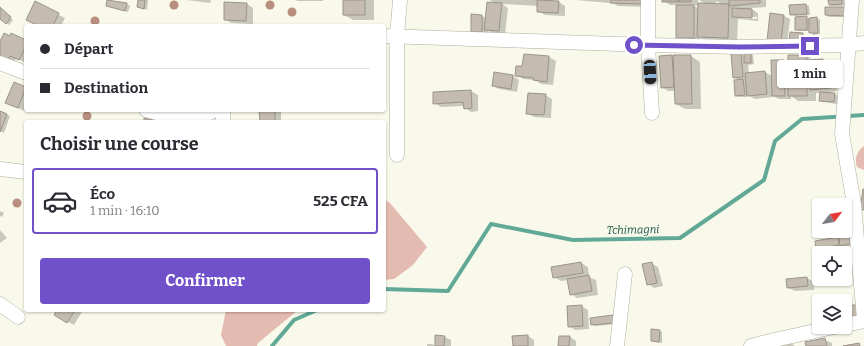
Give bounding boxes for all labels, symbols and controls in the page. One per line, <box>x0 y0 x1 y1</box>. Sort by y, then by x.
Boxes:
route start <box>625 36 643 54</box>
route end <box>801 37 819 55</box>
text: Départ <box>64 40 113 58</box>
car <box>643 60 657 84</box>
callout: 1 min <box>777 60 843 88</box>
text: 1 min <box>794 66 826 81</box>
text: Destination <box>64 79 148 97</box>
text: Choisir une course <box>40 133 199 155</box>
icon: car <box>42 183 78 219</box>
text: Éco <box>90 185 115 203</box>
text: 525 CFA <box>313 192 368 210</box>
north arrow <box>812 198 852 238</box>
map controls <box>812 198 852 334</box>
text: 1 min · 16:10 <box>90 203 160 218</box>
water label: Tchimagni <box>606 223 660 237</box>
button: locate <box>812 246 852 286</box>
button: Confirmer <box>40 258 370 304</box>
button: layers <box>812 294 852 334</box>

